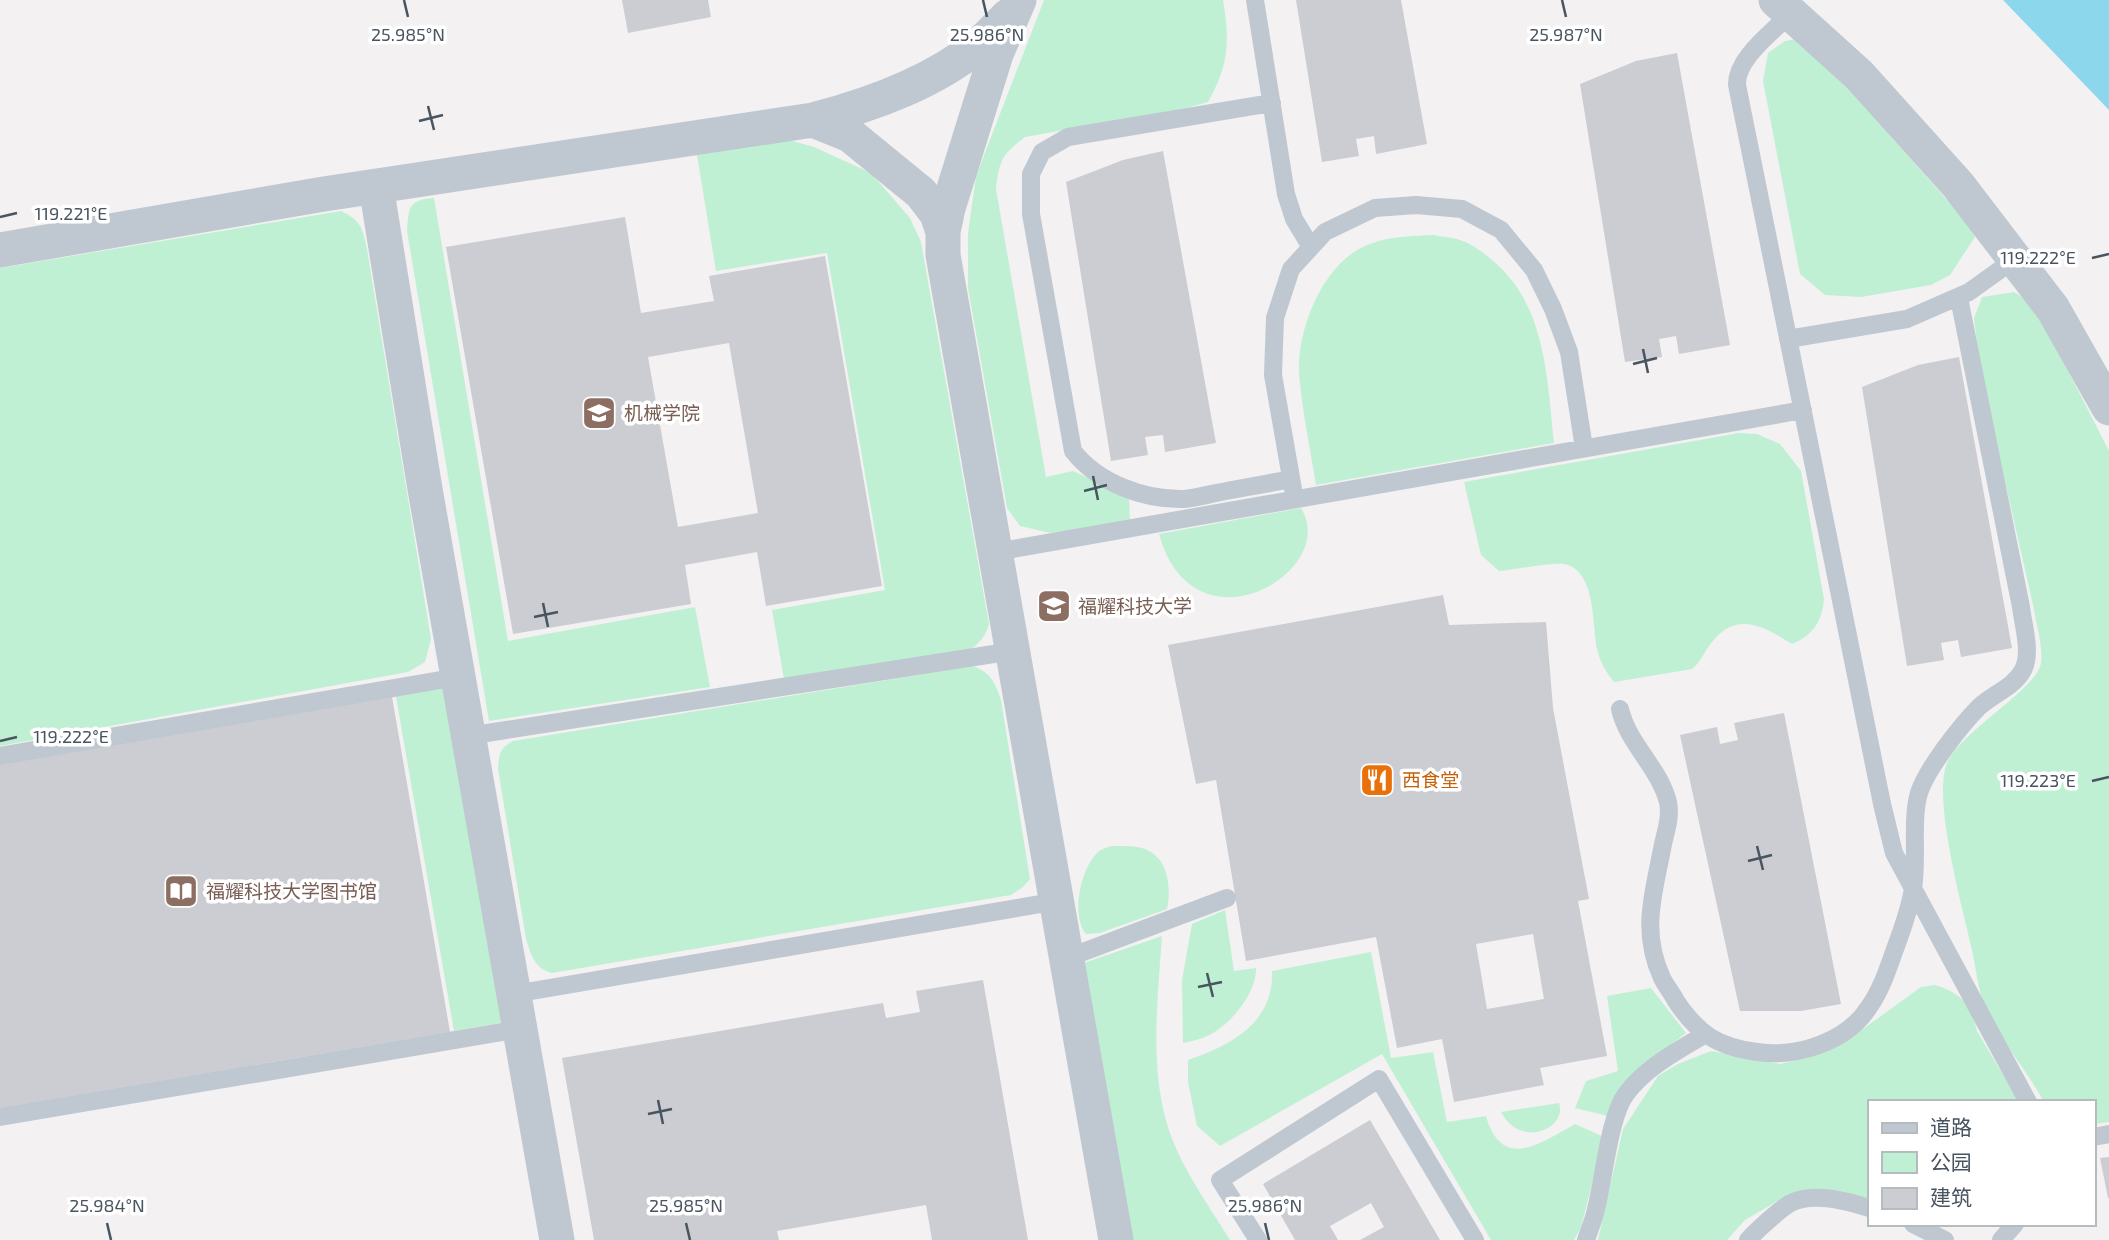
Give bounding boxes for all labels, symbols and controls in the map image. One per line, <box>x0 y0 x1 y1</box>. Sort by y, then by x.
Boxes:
text: 25.985°N <box>371 23 445 45</box>
text: 25.986°N <box>950 23 1024 45</box>
text: 25.987°N <box>1529 23 1603 45</box>
text: 119.221°E <box>35 202 107 224</box>
text: 119.222°E <box>2000 246 2076 268</box>
school or university icon: 机械学院 <box>580 394 618 432</box>
place label: 机械学院 <box>624 401 700 424</box>
school or university icon: 福耀科技大学 <box>1035 587 1073 625</box>
place label: 福耀科技大学 <box>1078 594 1192 617</box>
text: 119.222°E <box>33 725 109 747</box>
restaurant icon: 西食堂 <box>1358 761 1396 799</box>
place label: 西食堂 <box>1402 768 1459 791</box>
text: 119.223°E <box>2000 769 2076 791</box>
library icon: 福耀科技大学图书馆 <box>162 872 200 910</box>
place label: 福耀科技大学图书馆 <box>206 879 377 902</box>
legend <box>1868 1100 2095 1226</box>
text: 道路 <box>1930 1114 1972 1139</box>
text: 公园 <box>1930 1149 1972 1174</box>
text: 建筑 <box>1930 1184 1972 1209</box>
text: 25.984°N <box>69 1194 145 1216</box>
text: 25.985°N <box>649 1194 723 1216</box>
text: 25.986°N <box>1228 1194 1302 1216</box>

